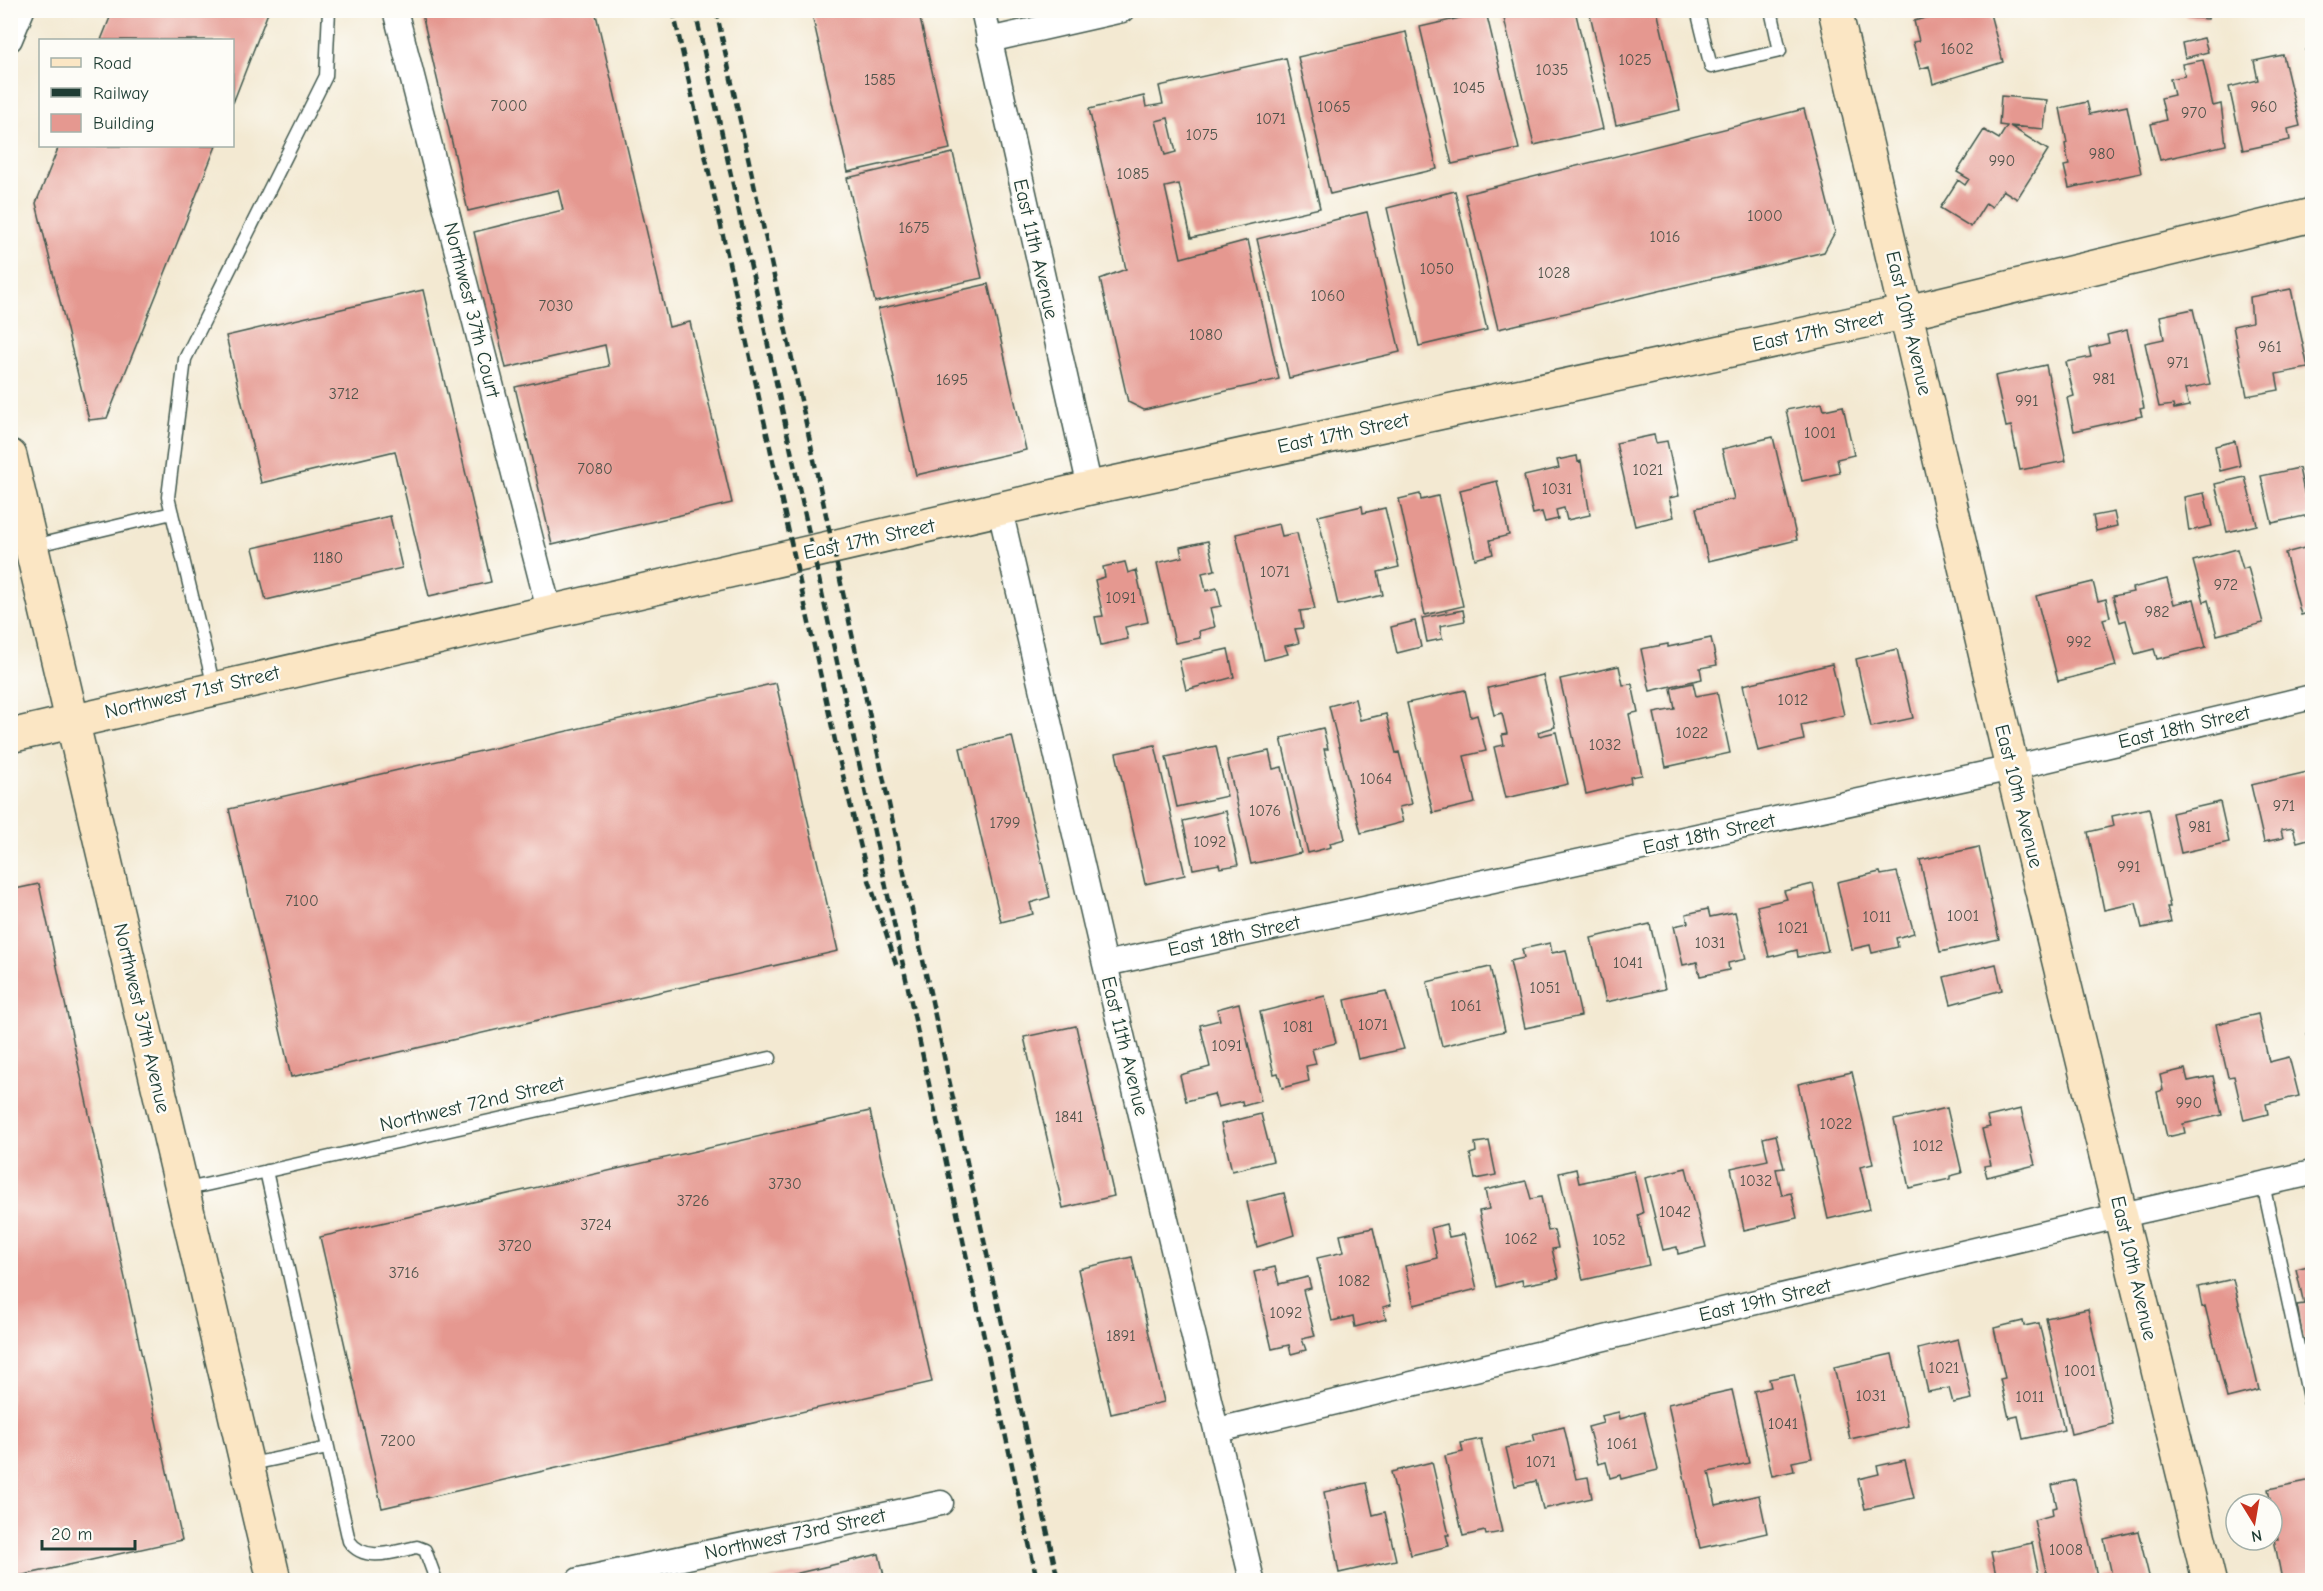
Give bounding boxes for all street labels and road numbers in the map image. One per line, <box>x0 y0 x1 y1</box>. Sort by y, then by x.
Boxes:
street label: East 11th Avenue <box>1009 177 1063 321</box>
street label: Northwest 37th Court <box>439 220 505 401</box>
street label: East 10th Avenue <box>1881 249 1937 397</box>
street label: East 17th Street <box>1750 306 1887 356</box>
street label: East 17th Street <box>1275 408 1412 458</box>
street label: East 17th Street <box>801 514 938 564</box>
street label: Northwest 71st Street <box>102 660 283 723</box>
street label: East 18th Street <box>2116 700 2253 753</box>
street label: East 10th Avenue <box>1990 722 2048 870</box>
street label: East 18th Street <box>1641 809 1778 859</box>
street label: East 18th Street <box>1166 911 1303 961</box>
street label: Northwest 37th Avenue <box>109 921 175 1115</box>
street label: East 11th Avenue <box>1097 974 1153 1118</box>
street label: Northwest 72nd Street <box>377 1071 568 1136</box>
street label: East 10th Avenue <box>2106 1194 2162 1342</box>
street label: East 19th Street <box>1697 1273 1835 1326</box>
street label: Northwest 73rd Street <box>702 1503 889 1564</box>

